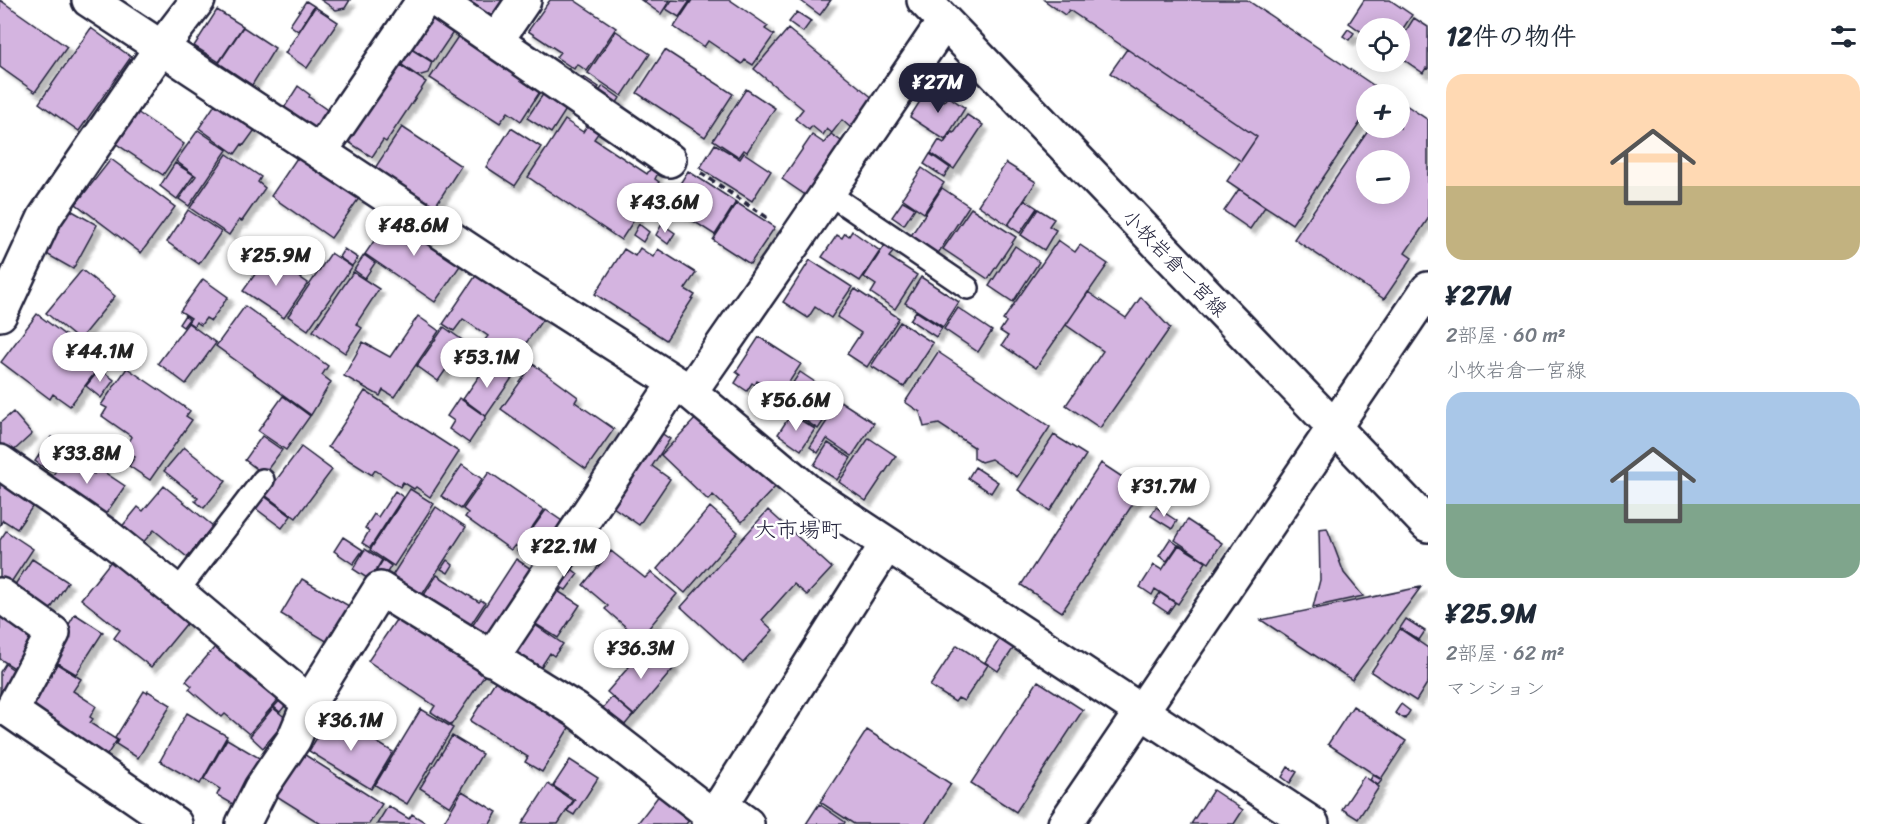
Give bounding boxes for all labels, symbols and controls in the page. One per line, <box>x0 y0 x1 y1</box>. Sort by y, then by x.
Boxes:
text: 12件の物件 <box>1446 13 1576 59</box>
map controls <box>1356 18 1410 204</box>
button: locate <box>1356 18 1410 72</box>
icon: filters <box>1827 20 1860 53</box>
pin: ¥27M <box>902 63 974 114</box>
text: ¥27M <box>913 65 963 100</box>
button: + <box>1356 84 1410 138</box>
icon: home <box>1599 113 1707 221</box>
button: − <box>1356 150 1410 204</box>
pin: ¥43.6M <box>616 183 714 234</box>
text: ¥43.6M <box>631 185 699 220</box>
street label: 小牧岩倉一宮線 <box>1113 201 1236 326</box>
pin: ¥48.6M <box>365 206 463 257</box>
text: ¥48.6M <box>379 208 449 243</box>
pin: ¥25.9M <box>227 236 325 287</box>
text: ¥25.9M <box>241 238 311 273</box>
text: ¥27M <box>1446 272 1512 318</box>
text: 2部屋 · 60 m² <box>1446 318 1566 353</box>
pin: ¥44.1M <box>51 332 149 383</box>
text: ¥44.1M <box>66 334 134 369</box>
pin: ¥53.1M <box>438 338 536 389</box>
text: ¥53.1M <box>454 340 520 375</box>
text: 小牧岩倉一宮線 <box>1446 353 1586 388</box>
pin: ¥56.6M <box>747 381 845 432</box>
text: ¥56.6M <box>762 383 830 418</box>
icon: home <box>1599 431 1707 539</box>
pin: ¥33.8M <box>38 434 136 485</box>
text: ¥33.8M <box>53 436 121 471</box>
pin: ¥31.7M <box>1115 467 1213 518</box>
text: ¥31.7M <box>1132 469 1196 504</box>
district label: 大市場町 <box>754 510 842 549</box>
pin: ¥22.1M <box>515 527 613 578</box>
text: ¥22.1M <box>531 529 597 564</box>
text: ¥25.9M <box>1446 590 1536 636</box>
pin: ¥36.3M <box>592 629 690 680</box>
text: ¥36.3M <box>608 631 674 666</box>
text: 2部屋 · 62 m² <box>1446 636 1565 671</box>
text: マンション <box>1446 671 1545 706</box>
pin: ¥36.1M <box>302 701 400 752</box>
text: ¥36.1M <box>319 703 383 738</box>

